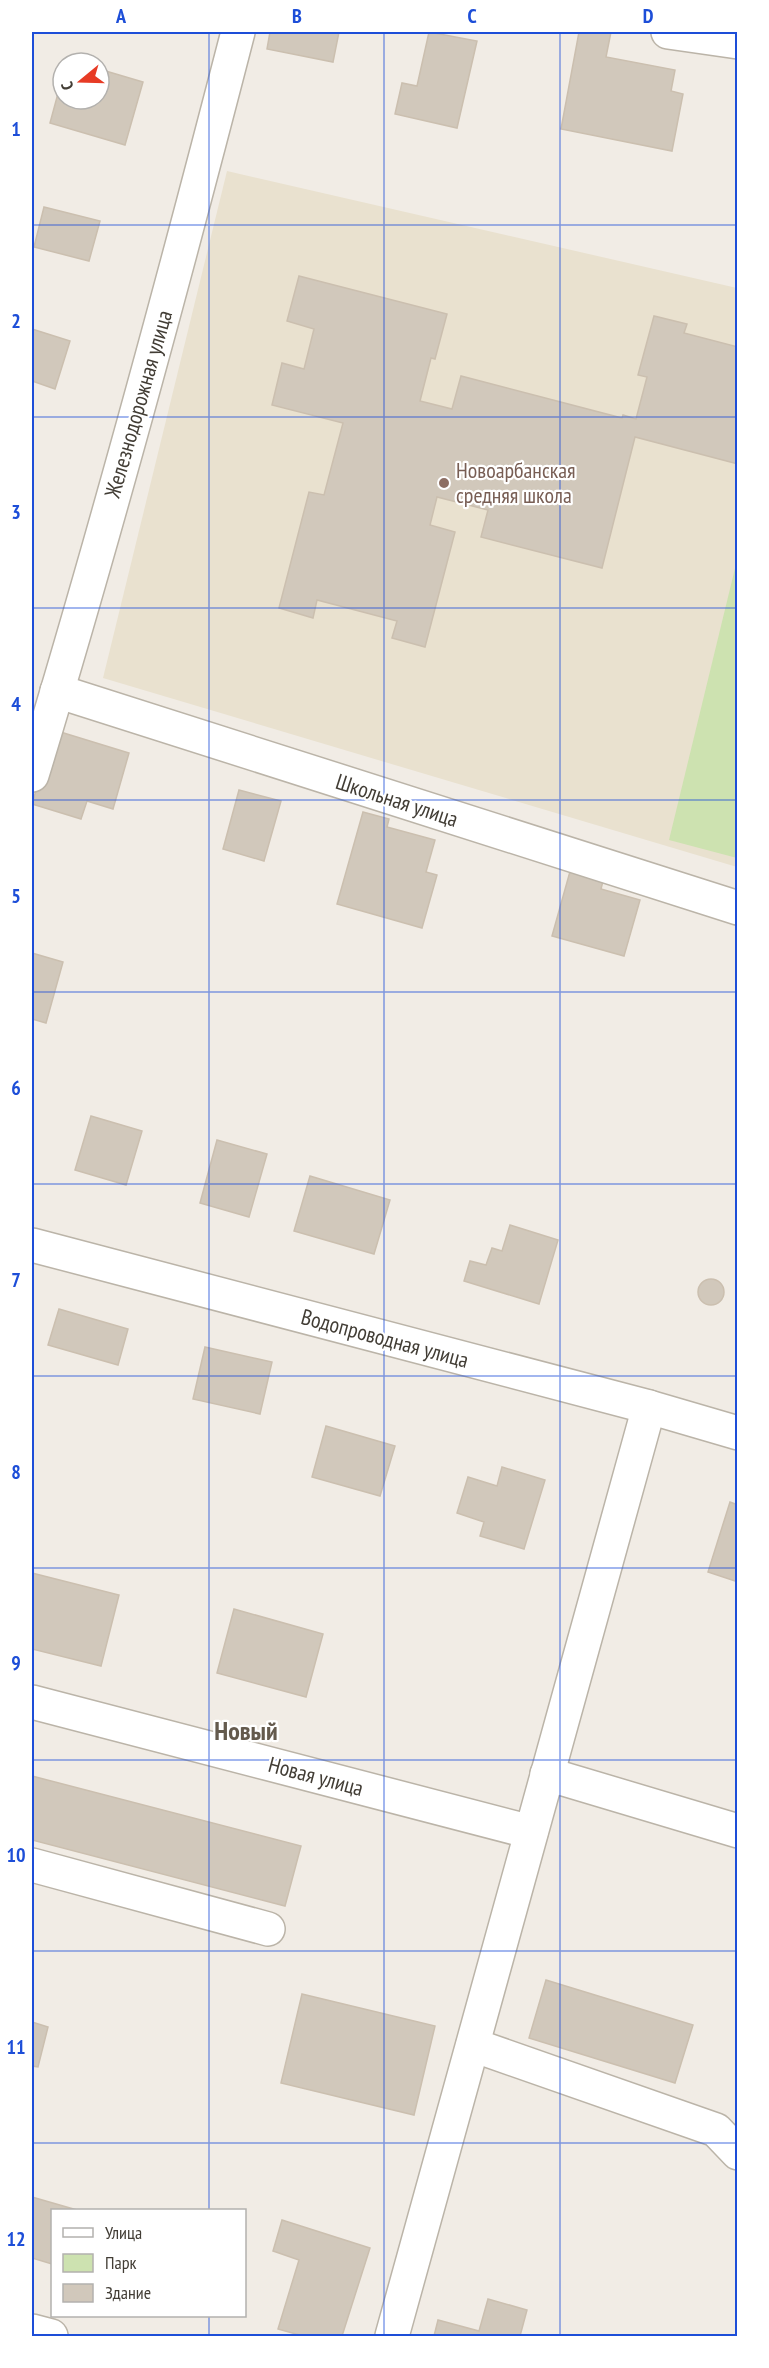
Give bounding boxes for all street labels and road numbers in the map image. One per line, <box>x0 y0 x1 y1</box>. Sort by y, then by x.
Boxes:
street label: Железнодорожная улица <box>98 307 178 502</box>
street label: Школьная улица <box>332 767 462 833</box>
street label: Водопроводная улица <box>298 1302 472 1374</box>
street label: Новая улица <box>265 1750 367 1802</box>

